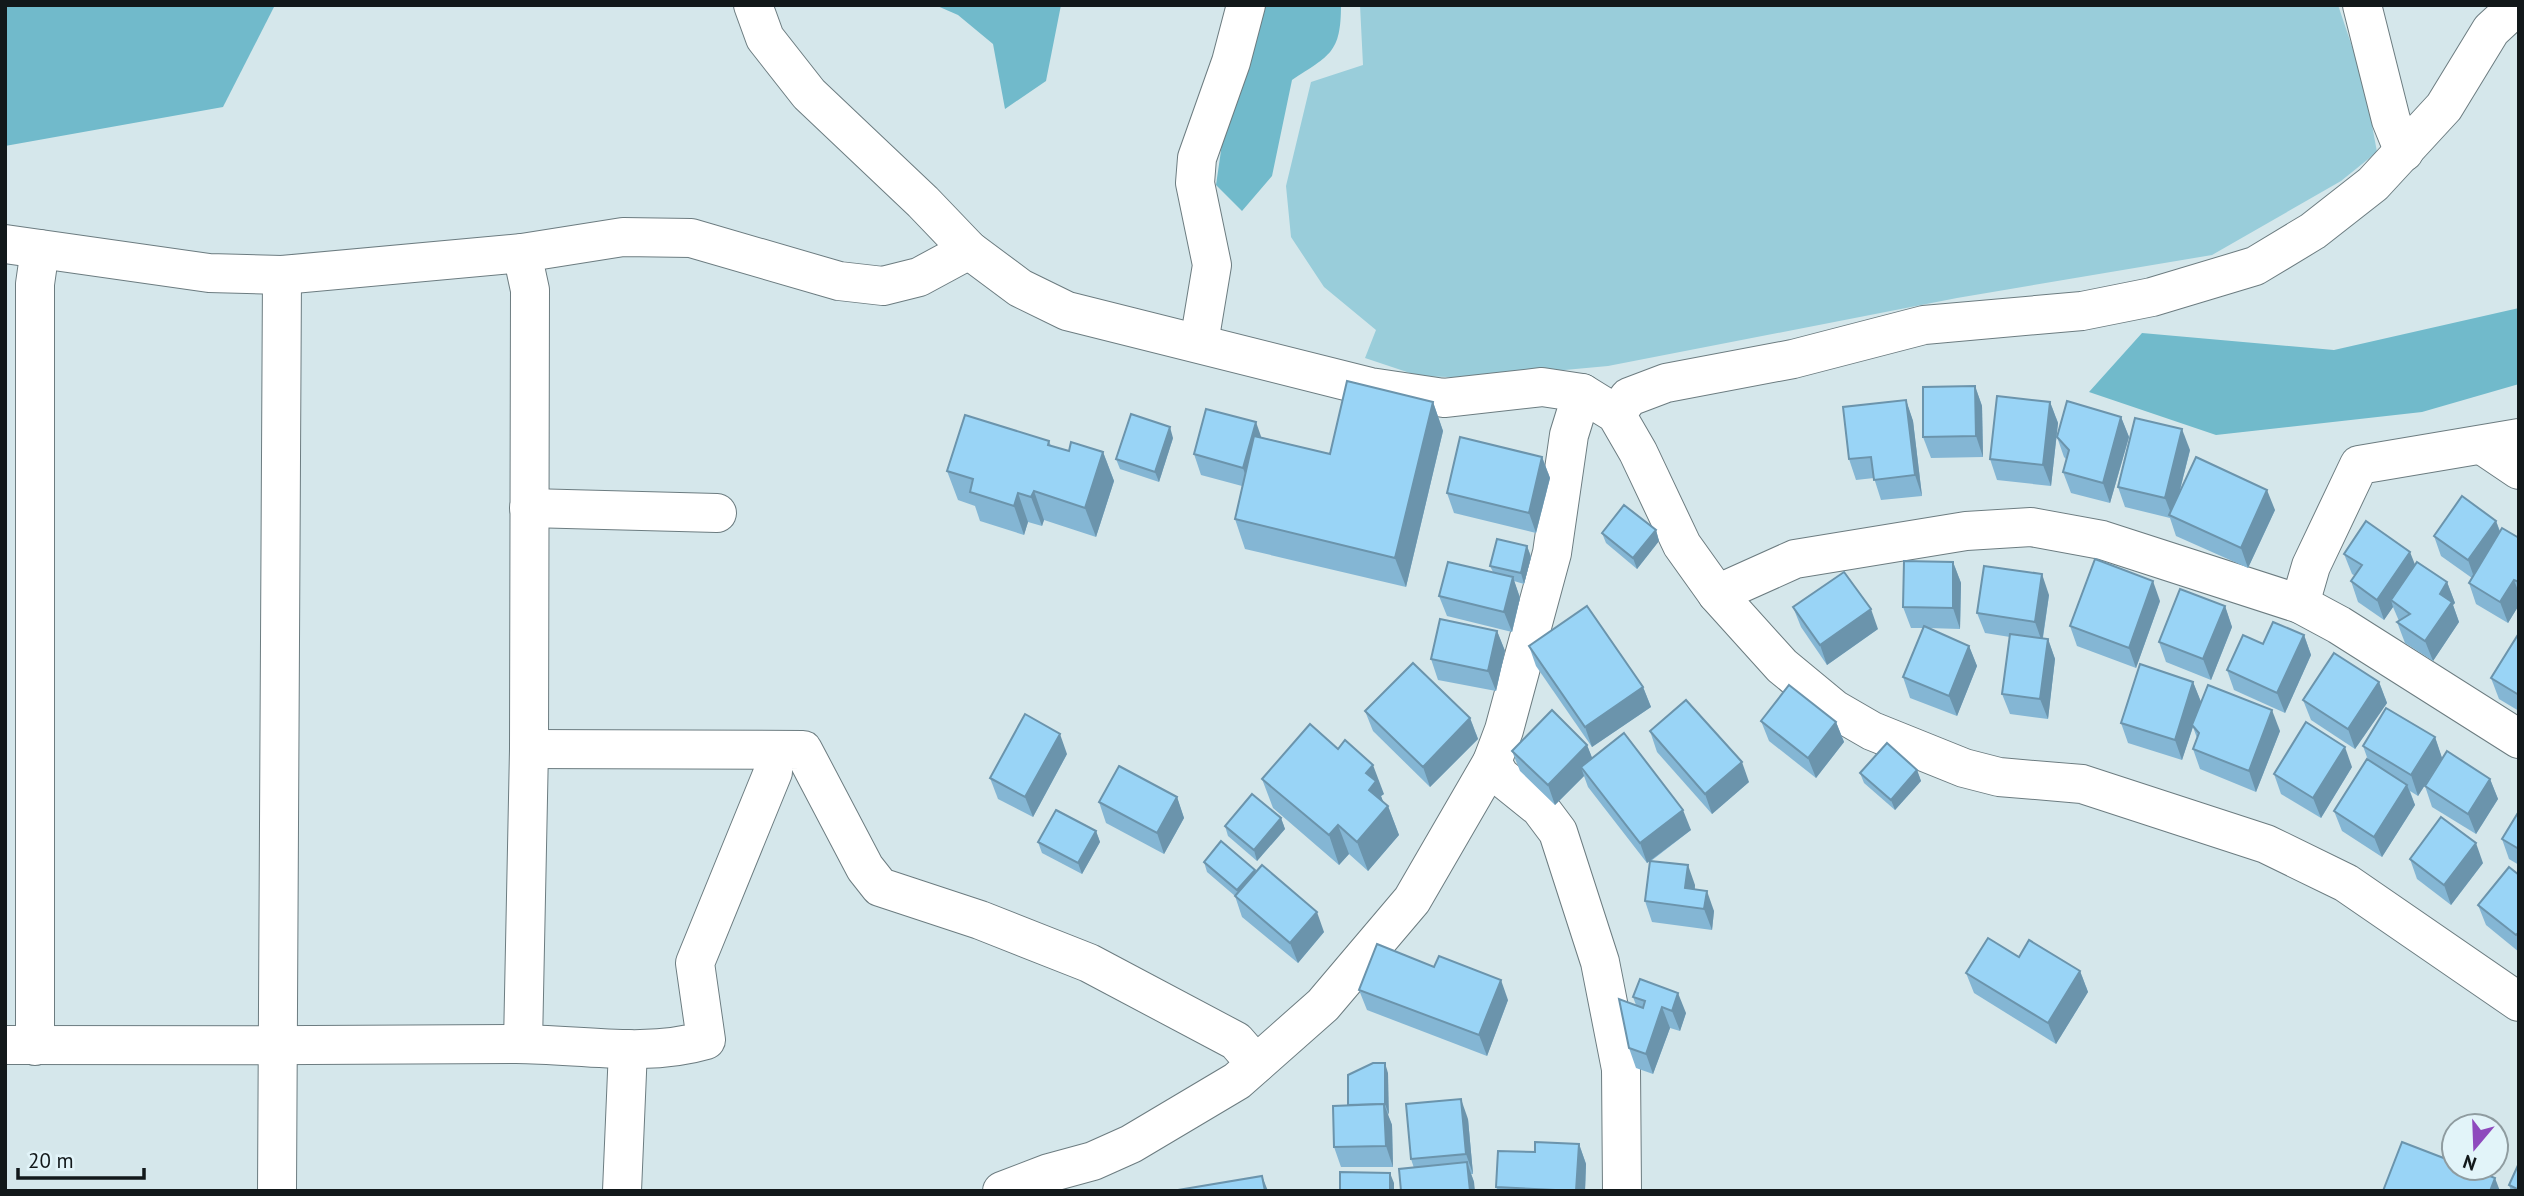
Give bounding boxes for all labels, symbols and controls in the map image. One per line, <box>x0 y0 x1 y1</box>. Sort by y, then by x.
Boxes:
north arrow <box>2440 1112 2510 1182</box>
scale bar <box>18 1136 144 1180</box>
text: 20 m <box>28 1147 74 1174</box>
text: N <box>2460 1150 2479 1176</box>

